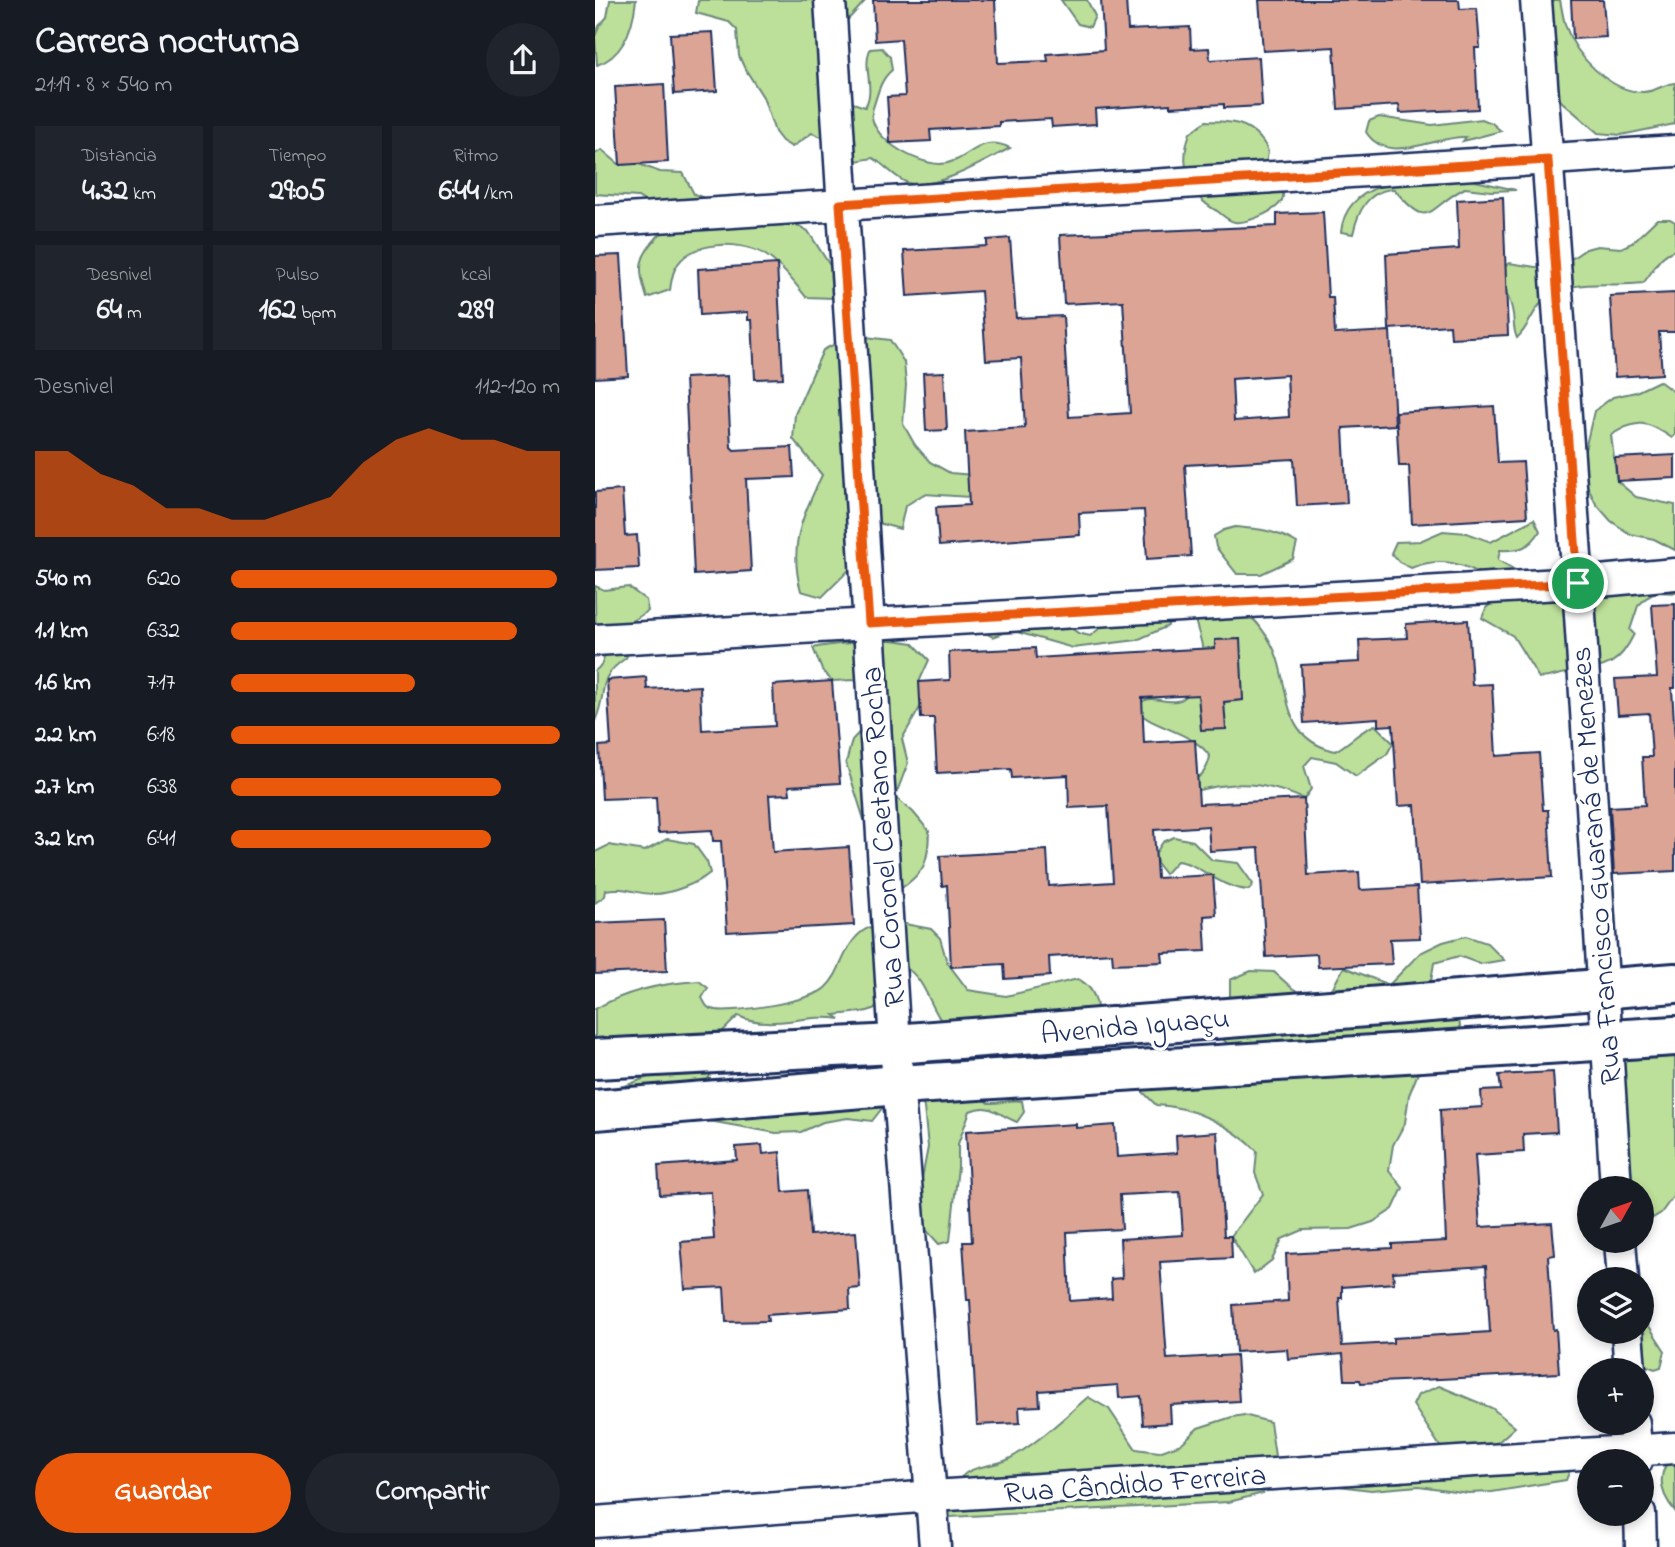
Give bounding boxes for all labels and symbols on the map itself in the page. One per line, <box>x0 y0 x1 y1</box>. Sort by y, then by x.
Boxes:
pin <box>1548 553 1608 613</box>
street label: Rua Francisco Guaraná de Menezes <box>1561 645 1635 1086</box>
street label: Rua Coronel Caetano Rocha <box>851 665 919 1009</box>
street label: Avenida Iguaçu <box>1039 998 1232 1058</box>
north arrow <box>1577 1176 1654 1253</box>
street label: Rua Cândido Ferreira <box>1003 1455 1268 1517</box>

